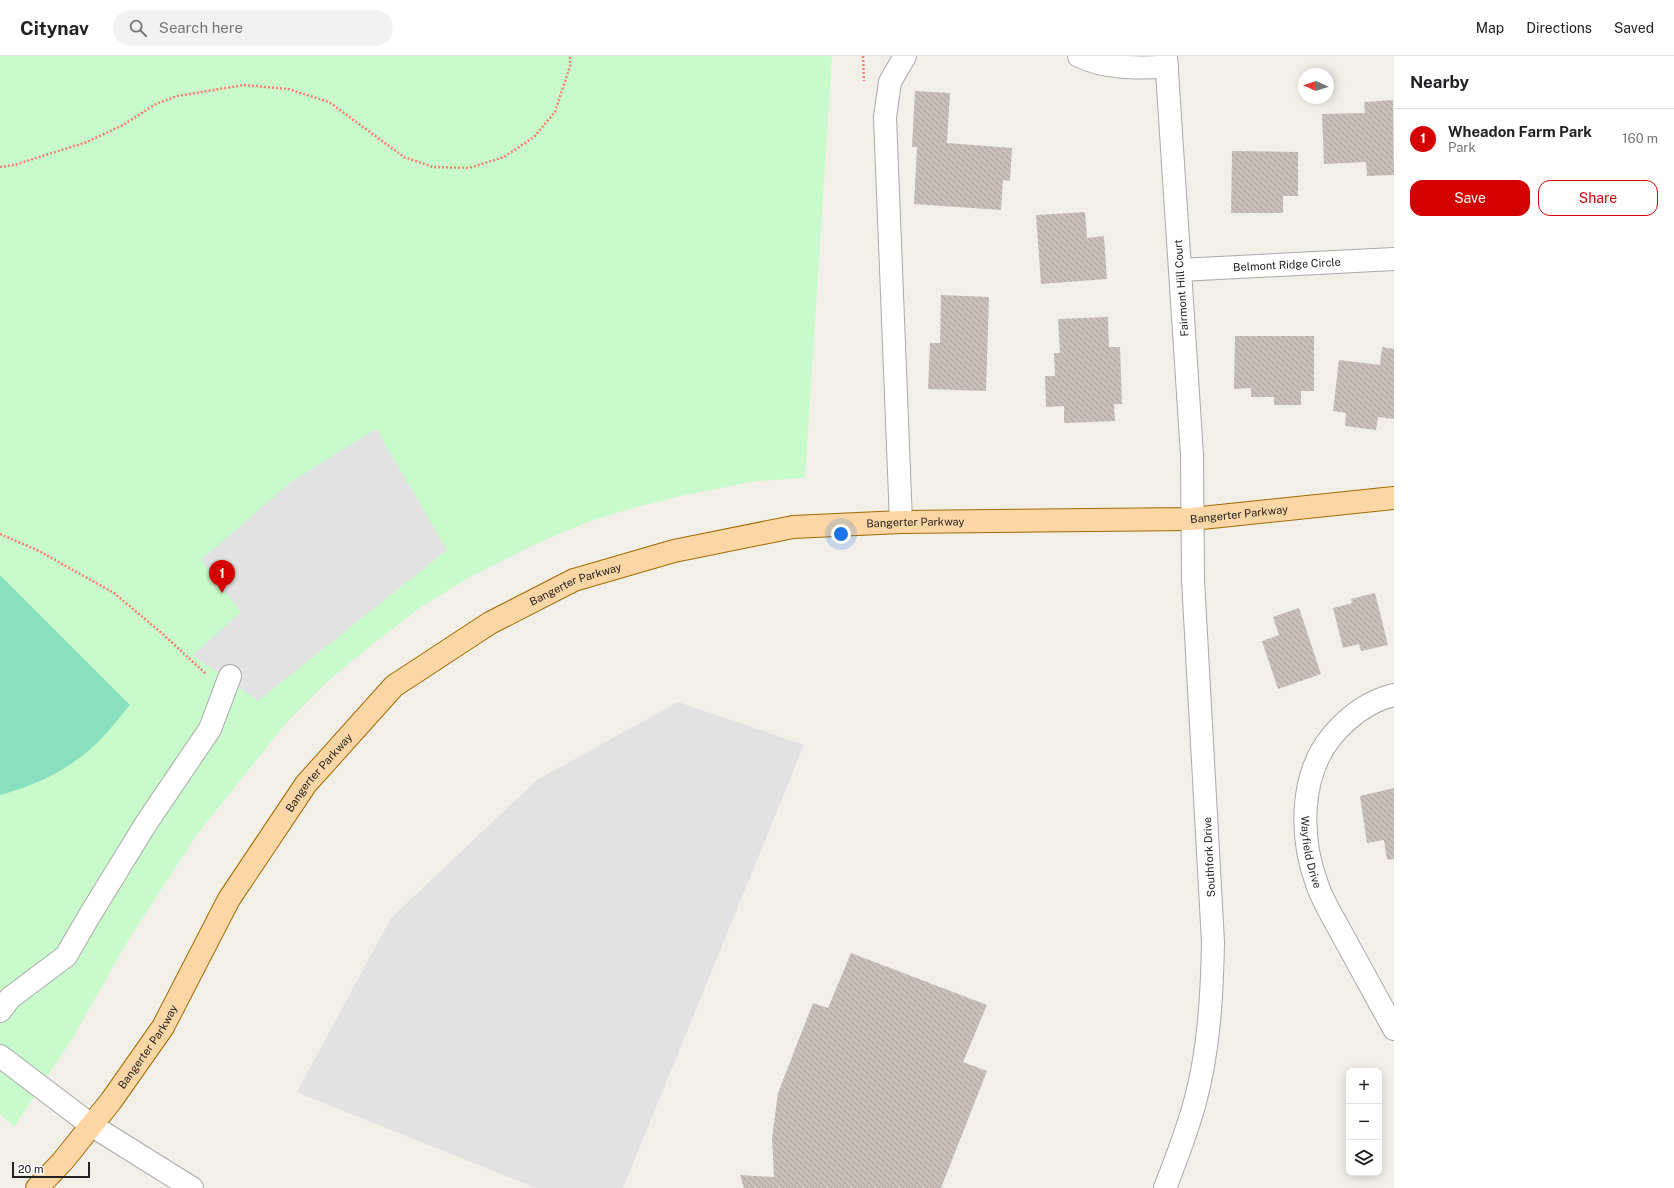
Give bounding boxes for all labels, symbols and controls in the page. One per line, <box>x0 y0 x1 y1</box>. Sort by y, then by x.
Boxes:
search box <box>113 10 393 46</box>
text: Citynav <box>20 17 89 39</box>
icon: search <box>127 17 149 39</box>
text: Search here <box>159 19 243 36</box>
text: Map <box>1476 20 1504 36</box>
text: Directions <box>1526 20 1592 36</box>
text: Saved <box>1614 20 1654 36</box>
north arrow <box>1298 68 1334 104</box>
text: Nearby <box>1410 72 1469 92</box>
text: Wheadon Farm Park <box>1448 123 1592 140</box>
text: 1 <box>1420 131 1426 146</box>
text: 160 m <box>1622 131 1658 146</box>
text: Park <box>1448 140 1476 155</box>
button: Save <box>1410 180 1530 216</box>
button: Share <box>1538 180 1658 216</box>
street label: Fairmont Hill Court <box>1172 239 1190 337</box>
street label: Belmont Ridge Circle <box>1233 256 1341 273</box>
street label: Bangerter Parkway <box>1190 503 1289 525</box>
street label: Bangerter Parkway <box>866 515 965 530</box>
your location <box>831 524 851 544</box>
pin: 1 <box>209 560 235 593</box>
street label: Bangerter Parkway <box>528 561 623 608</box>
street label: Bangerter Parkway <box>283 731 355 814</box>
street label: Wayfield Drive <box>1299 816 1324 890</box>
street label: Southfork Drive <box>1201 817 1217 897</box>
street label: Bangerter Parkway <box>116 1003 180 1091</box>
map controls <box>1346 1068 1382 1176</box>
button: + <box>1346 1068 1382 1104</box>
button: − <box>1346 1104 1382 1140</box>
button: layers <box>1346 1140 1382 1176</box>
scale bar <box>12 1160 90 1179</box>
text: 20 m <box>18 1163 43 1175</box>

